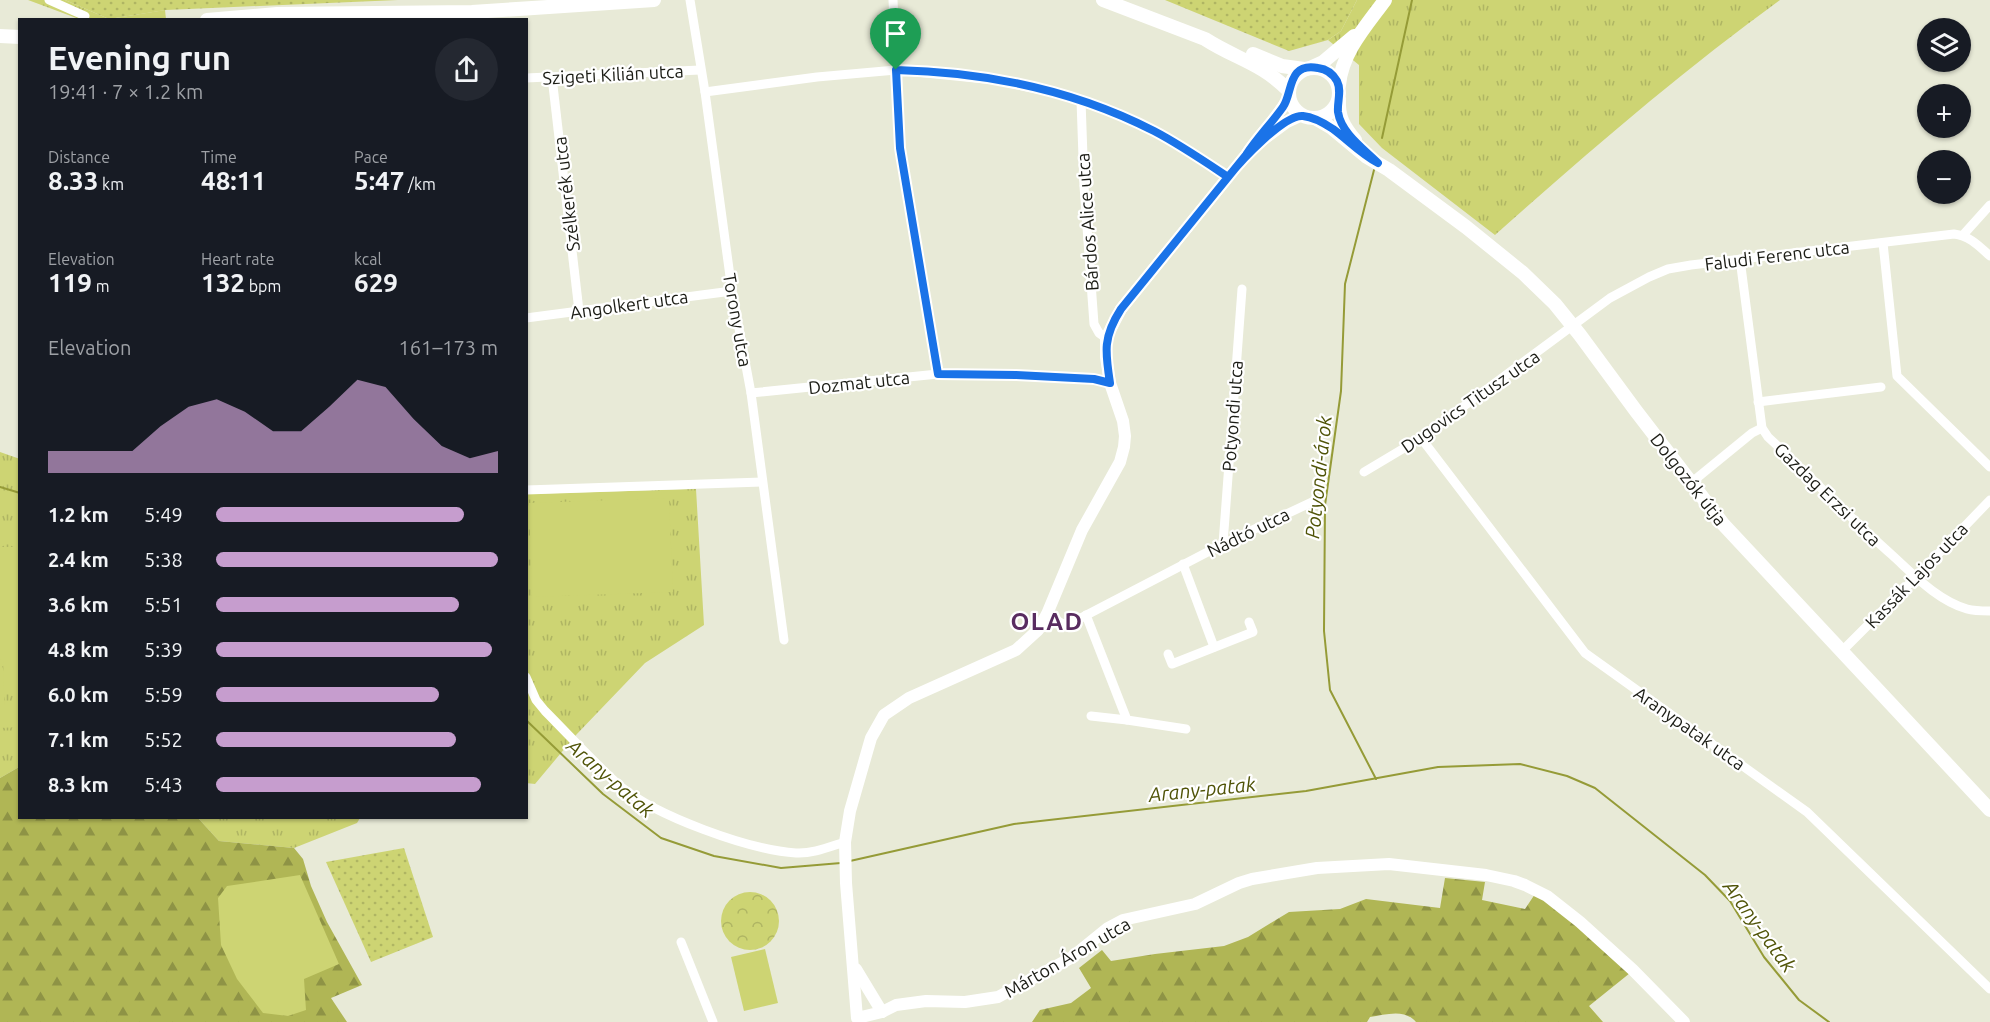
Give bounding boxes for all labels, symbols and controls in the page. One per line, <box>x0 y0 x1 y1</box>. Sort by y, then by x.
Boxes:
pin <box>870 8 921 70</box>
icon: arrive <box>879 17 912 50</box>
map controls <box>1917 18 1971 204</box>
button: layers <box>1917 18 1971 72</box>
button: share <box>435 38 498 101</box>
text: Evening run <box>48 39 231 76</box>
street label: Szigeti Kilián utca <box>542 60 684 88</box>
text: 19:41 · 7 × 1.2 km <box>48 80 203 103</box>
button: + <box>1917 84 1971 138</box>
street label: Szélkerék utca <box>549 135 583 253</box>
text: Distance <box>48 148 110 166</box>
text: Time <box>201 148 237 166</box>
text: Pace <box>354 148 388 166</box>
button: − <box>1917 150 1971 204</box>
street label: Bárdos Alice utca <box>1072 152 1102 292</box>
text: 8.33 <box>48 166 98 195</box>
text: 48:11 <box>201 166 266 195</box>
text: 5:47 <box>354 166 404 195</box>
text: km <box>98 175 124 193</box>
text: /km <box>404 175 436 193</box>
street label: Faludi Ferenc utca <box>1703 236 1851 274</box>
text: Elevation <box>48 250 115 268</box>
text: Heart rate <box>201 250 275 268</box>
text: kcal <box>354 250 382 268</box>
text: 119 <box>48 268 92 297</box>
text: 132 <box>201 268 245 297</box>
text: 629 <box>354 268 398 297</box>
street label: Torony utca <box>720 272 756 368</box>
text: m <box>92 277 109 295</box>
text: bpm <box>245 277 281 295</box>
street label: Angolkert utca <box>569 286 689 322</box>
text: Elevation <box>48 336 131 359</box>
text: 161–173 m <box>399 336 498 359</box>
street label: Dugovics Titusz utca <box>1397 346 1543 456</box>
street label: Potyondi utca <box>1218 360 1246 472</box>
street label: Dozmat utca <box>807 367 911 397</box>
water label: Potyondi-árok <box>1300 414 1336 540</box>
street label: Dolgozók útja <box>1647 429 1731 529</box>
street label: Gazdag Erzsi utca <box>1771 438 1885 550</box>
text: 1.2 km <box>48 503 109 526</box>
text: 5:49 <box>144 503 183 526</box>
street label: Nádtó utca <box>1204 503 1292 561</box>
street label: Kassák Lajos utca <box>1861 518 1971 632</box>
text: 2.4 km <box>48 548 109 571</box>
text: 5:38 <box>144 548 183 571</box>
text: 3.6 km <box>48 593 109 616</box>
text: 5:51 <box>144 593 183 616</box>
district label: OLAD <box>1010 608 1084 635</box>
text: 4.8 km <box>48 638 109 661</box>
text: 5:39 <box>144 638 183 661</box>
street label: Aranypatak utca <box>1631 682 1749 774</box>
text: 6.0 km <box>48 683 109 706</box>
text: 5:59 <box>144 683 183 706</box>
text: 7.1 km <box>48 728 109 751</box>
text: 5:52 <box>144 728 183 751</box>
water label: Arany-patak <box>562 733 660 823</box>
water label: Arany-patak <box>1146 772 1258 806</box>
text: 8.3 km <box>48 773 109 796</box>
text: 5:43 <box>144 773 183 796</box>
water label: Arany-patak <box>1718 875 1801 977</box>
street label: Márton Áron utca <box>1000 912 1133 1001</box>

